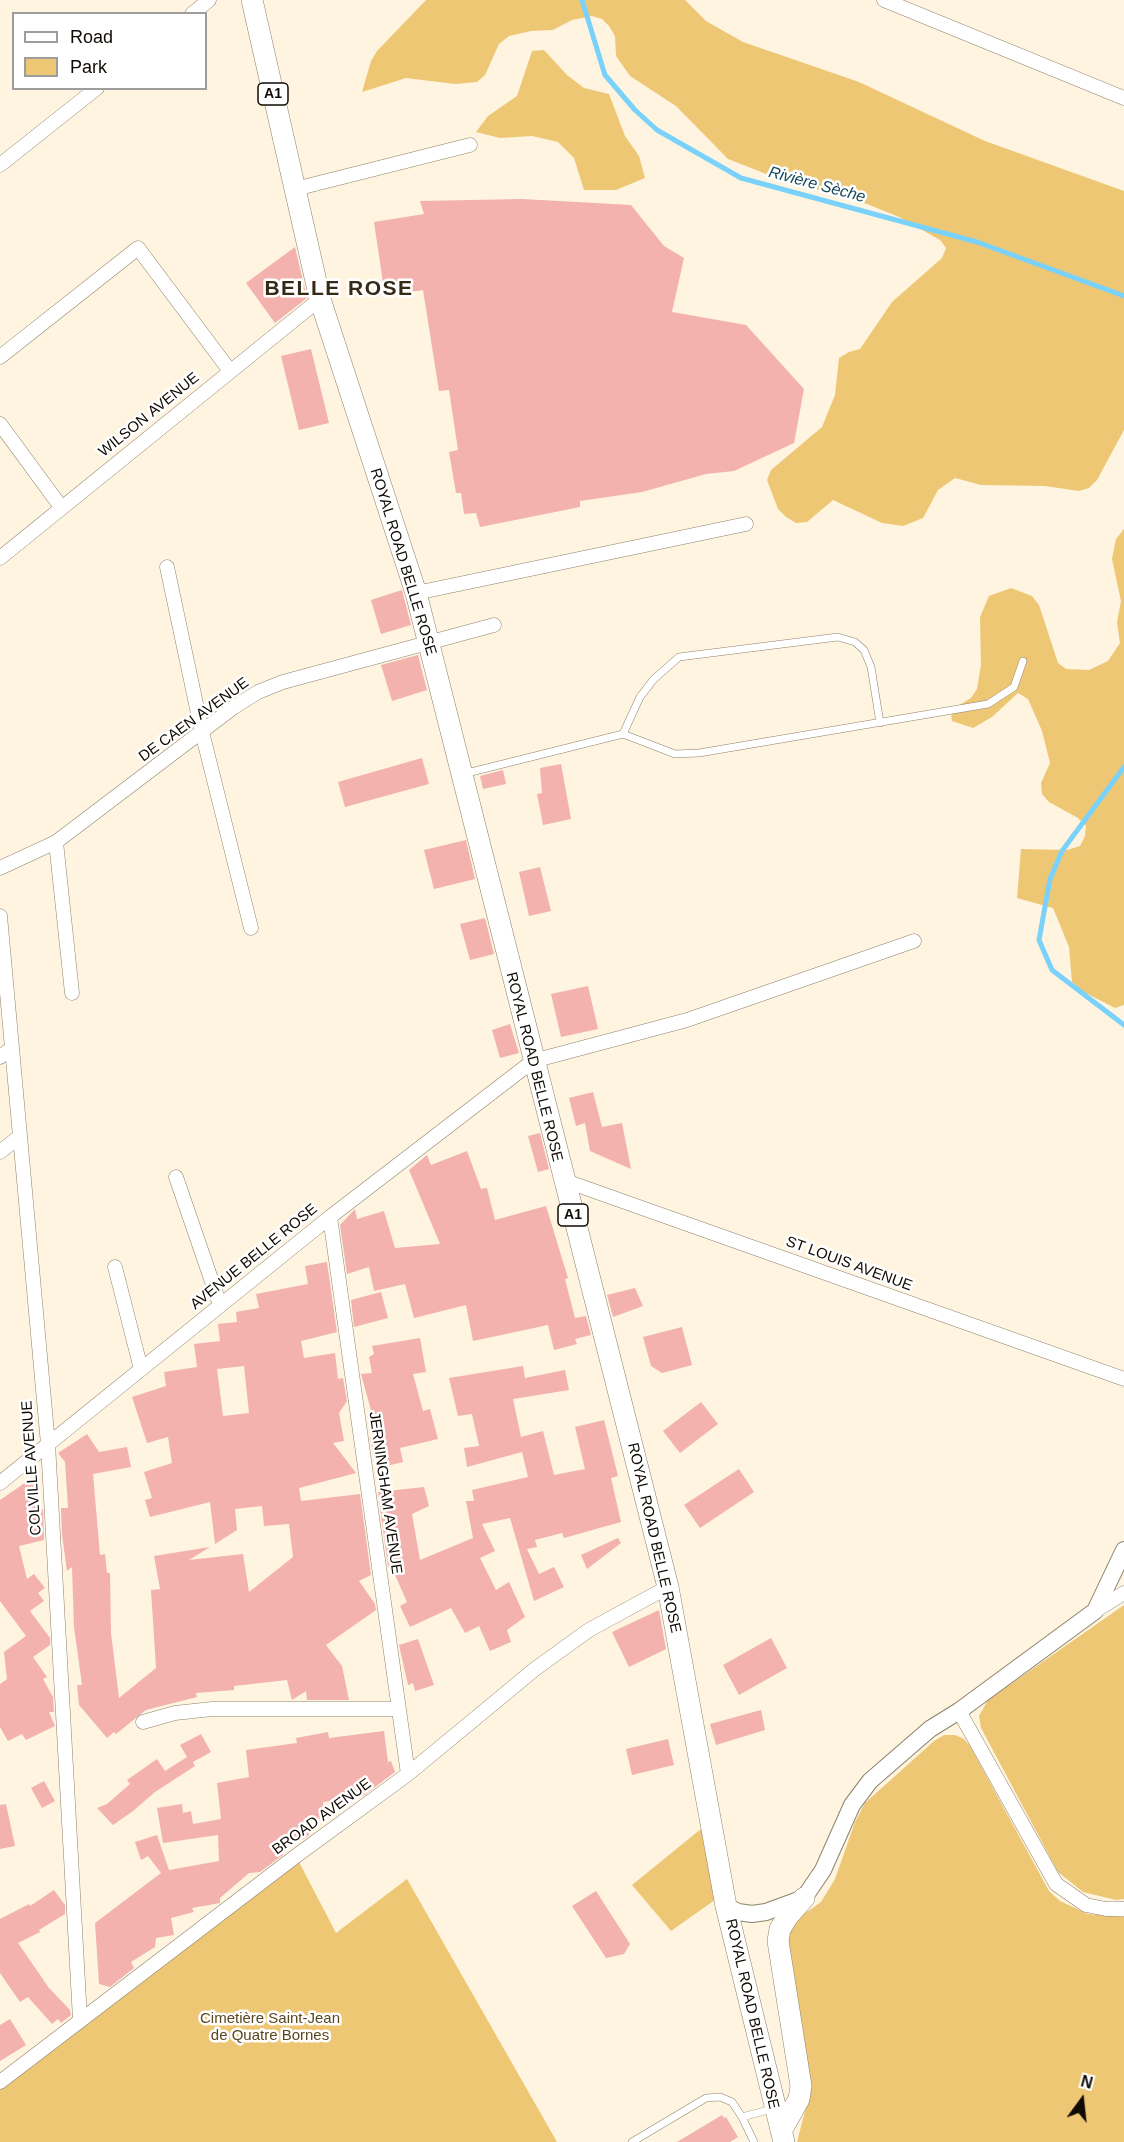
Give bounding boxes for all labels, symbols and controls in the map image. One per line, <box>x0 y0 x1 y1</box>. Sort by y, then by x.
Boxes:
legend <box>12 12 207 90</box>
text: Road <box>70 27 113 47</box>
text: Park <box>70 57 107 77</box>
road number: A1 <box>258 83 288 105</box>
water label: Rivière Sèche <box>766 163 868 207</box>
district label: BELLE ROSE <box>264 276 414 302</box>
street label: WILSON AVENUE <box>95 369 203 461</box>
street label: ROYAL ROAD BELLE ROSE <box>366 466 440 658</box>
street label: DE CAEN AVENUE <box>136 674 252 766</box>
street label: ROYAL ROAD BELLE ROSE <box>502 970 566 1164</box>
street label: AVENUE BELLE ROSE <box>187 1200 321 1314</box>
road number: A1 <box>558 1204 588 1226</box>
street label: ST LOUIS AVENUE <box>783 1233 915 1295</box>
street label: COLVILLE AVENUE <box>18 1400 46 1536</box>
street label: JERNINGHAM AVENUE <box>365 1411 405 1575</box>
street label: ROYAL ROAD BELLE ROSE <box>623 1441 685 1635</box>
street label: BROAD AVENUE <box>269 1775 375 1859</box>
street label: ROYAL ROAD BELLE ROSE <box>721 1917 783 2111</box>
park label: Cimetière Saint-Jean de Quatre Bornes <box>200 2010 340 2045</box>
north arrow <box>1052 2070 1112 2130</box>
text: N <box>1079 2072 1095 2092</box>

